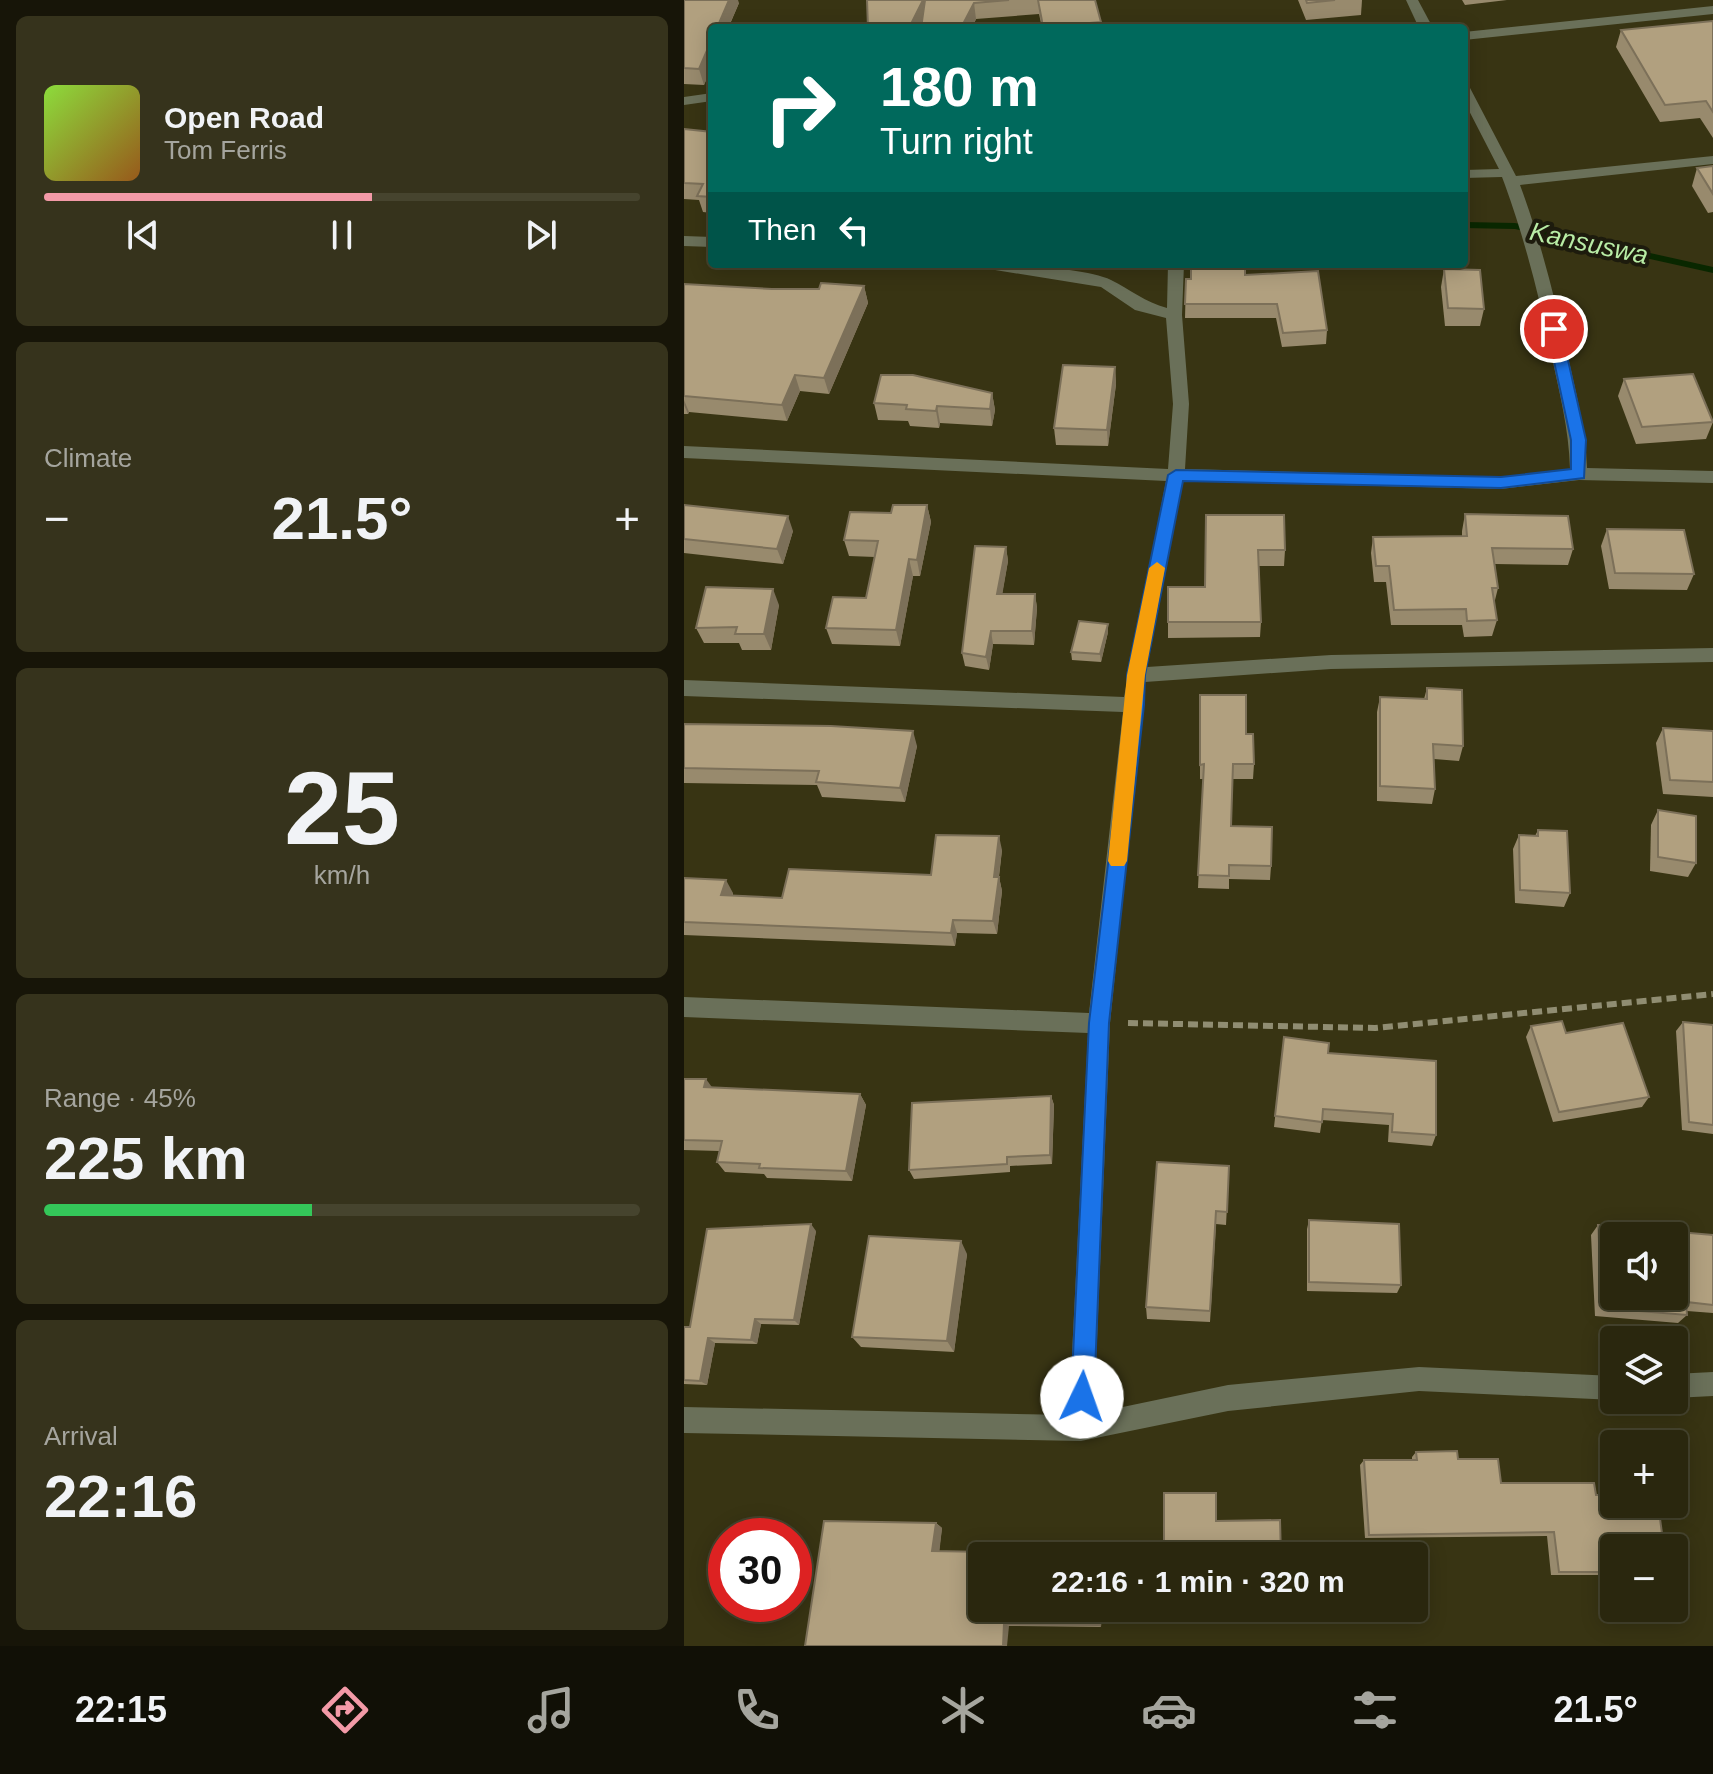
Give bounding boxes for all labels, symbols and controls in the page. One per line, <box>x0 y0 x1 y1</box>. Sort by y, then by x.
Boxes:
text: 180 m <box>880 55 1039 118</box>
icon: right <box>748 56 852 160</box>
text: Open Road <box>164 101 324 134</box>
text: Turn right <box>880 121 1033 162</box>
text: Tom Ferris <box>164 135 287 165</box>
icon: left <box>832 208 876 252</box>
icon: previous <box>121 213 165 257</box>
icon: pause <box>320 213 364 257</box>
icon: next <box>519 213 563 257</box>
text: Then <box>748 213 816 246</box>
water label: Kansuswa <box>1527 216 1651 270</box>
pin <box>1520 295 1588 363</box>
icon: arrive <box>1532 307 1576 351</box>
text: Climate <box>44 443 132 473</box>
text: 21.5° <box>272 485 412 552</box>
text: − <box>44 494 70 543</box>
text: + <box>614 494 640 543</box>
text: 25 <box>284 750 400 866</box>
text: km/h <box>314 860 370 890</box>
text: Range · 45% <box>44 1083 196 1113</box>
text: 225 km <box>44 1125 248 1192</box>
map controls <box>1600 1222 1688 1622</box>
button: sound <box>1600 1222 1688 1310</box>
button: layers <box>1600 1326 1688 1414</box>
position arrow <box>1040 1355 1124 1439</box>
text: Arrival <box>44 1421 118 1451</box>
button: + <box>1600 1430 1688 1518</box>
text: 22:16 <box>44 1463 197 1530</box>
speed limit sign: 30 <box>708 1518 812 1622</box>
button: − <box>1600 1534 1688 1622</box>
text: 22:16 · 1 min · 320 m <box>1051 1565 1345 1598</box>
icon: directions <box>317 1682 373 1738</box>
icon: music <box>523 1682 579 1738</box>
icon: phone <box>729 1682 785 1738</box>
icon: climate <box>935 1682 991 1738</box>
icon: car <box>1141 1682 1197 1738</box>
icon: filters <box>1347 1682 1403 1738</box>
text: 22:15 <box>75 1689 167 1730</box>
text: 21.5° <box>1553 1689 1638 1730</box>

